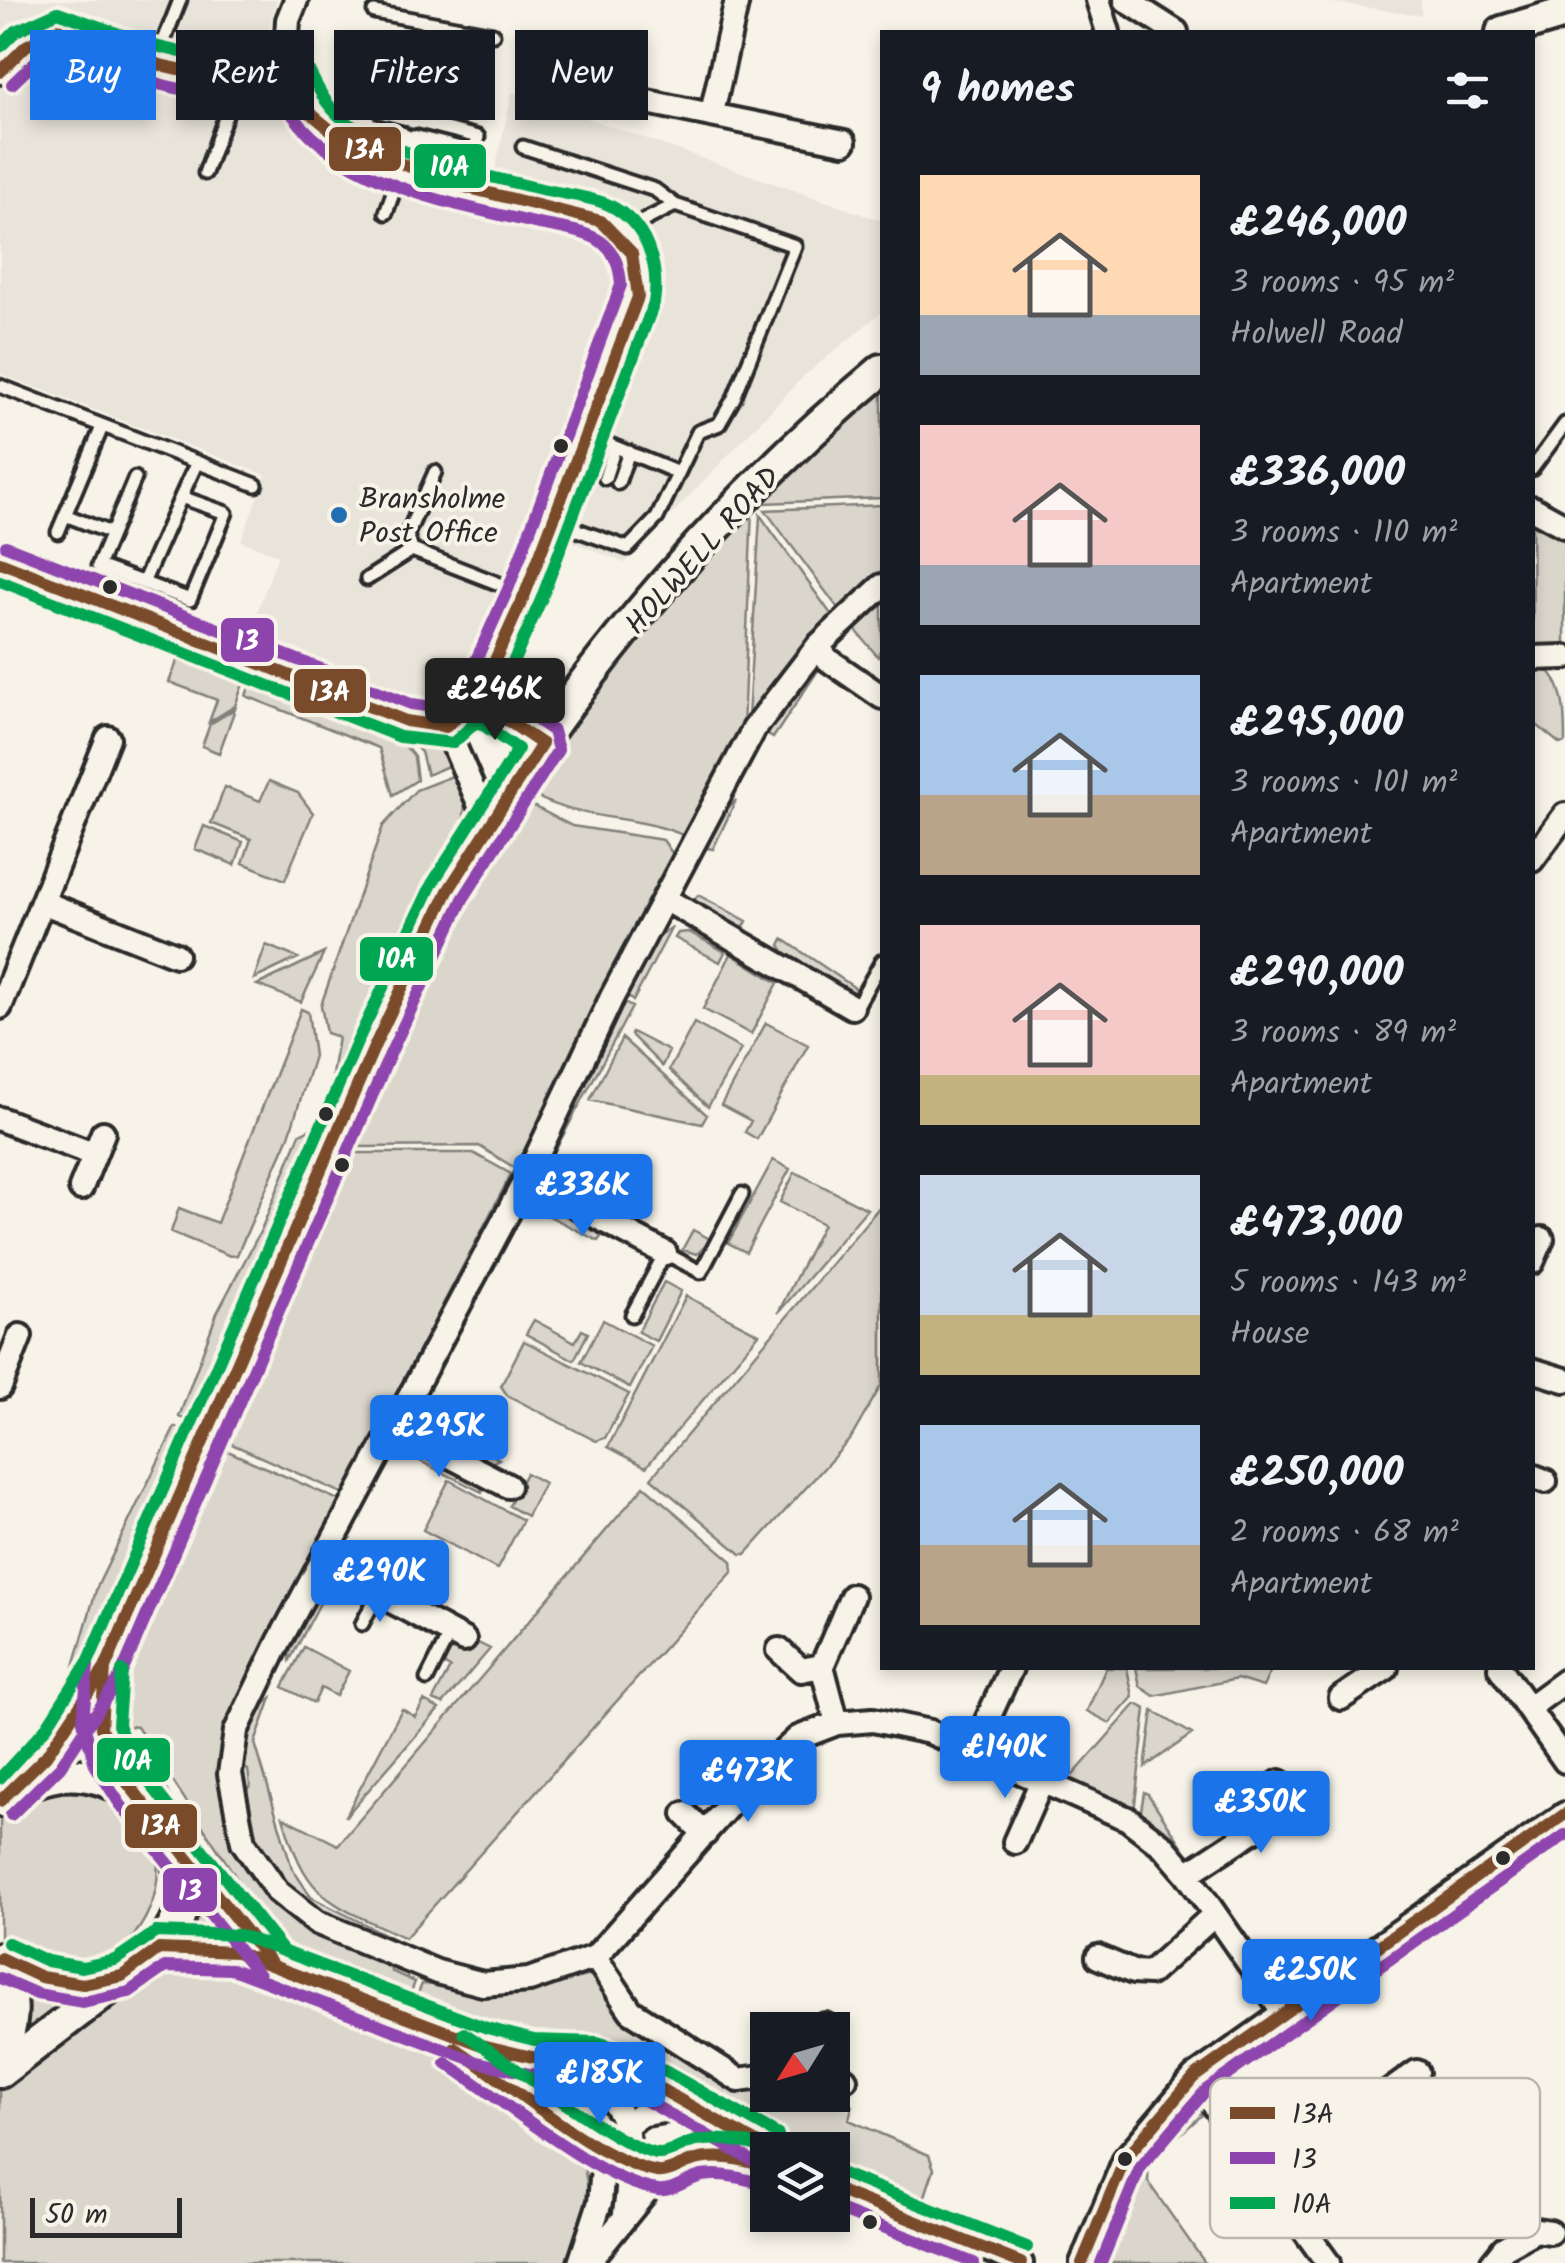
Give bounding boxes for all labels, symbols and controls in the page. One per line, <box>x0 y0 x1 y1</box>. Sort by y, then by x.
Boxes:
chip: Buy <box>30 30 156 120</box>
chip: Rent <box>176 30 314 120</box>
chip: Filters <box>334 30 495 120</box>
chip: New <box>515 30 648 120</box>
text: 9 homes <box>920 57 1075 124</box>
icon: filters <box>1440 63 1495 118</box>
line badge: 13A <box>327 125 403 173</box>
text: 13A <box>344 129 386 174</box>
line badge: 10A <box>412 142 488 190</box>
text: 10A <box>430 146 470 191</box>
text: £246,000 <box>1230 191 1407 258</box>
icon: home <box>1000 215 1120 335</box>
text: 3 rooms · 95 m² <box>1230 258 1454 309</box>
text: Holwell Road <box>1230 309 1402 360</box>
unlabelled marker <box>551 436 571 456</box>
text: £336,000 <box>1230 441 1405 508</box>
street label: HOLWELL ROAD <box>614 456 793 647</box>
icon: home <box>1000 465 1120 585</box>
place label: Bransholme Post Office <box>359 476 505 558</box>
marker: Bransholme Post Office <box>328 504 350 526</box>
text: 3 rooms · 110 m² <box>1230 508 1457 559</box>
text: Apartment <box>1230 559 1372 610</box>
unlabelled marker <box>100 577 120 597</box>
line badge: 13 <box>219 616 276 664</box>
text: 13 <box>235 620 259 665</box>
pin: £246K <box>425 658 565 743</box>
text: £246K <box>447 665 543 716</box>
line badge: 13A <box>292 667 368 715</box>
text: 13A <box>309 671 351 716</box>
text: £295,000 <box>1230 691 1403 758</box>
icon: home <box>1000 715 1120 835</box>
text: 3 rooms · 101 m² <box>1230 758 1457 809</box>
text: Apartment <box>1230 809 1372 860</box>
line badge: 10A <box>358 935 435 983</box>
text: 10A <box>377 938 417 983</box>
text: £290,000 <box>1230 941 1404 1008</box>
icon: home <box>1000 965 1120 1085</box>
text: 3 rooms · 89 m² <box>1230 1008 1456 1059</box>
text: Apartment <box>1230 1059 1372 1110</box>
unlabelled marker <box>316 1104 336 1124</box>
pin: £336K <box>513 1154 653 1239</box>
unlabelled marker <box>332 1155 352 1175</box>
text: £336K <box>535 1161 631 1212</box>
text: £473,000 <box>1230 1191 1402 1258</box>
icon: home <box>1000 1215 1120 1335</box>
text: 5 rooms · 143 m² <box>1230 1258 1466 1309</box>
text: House <box>1230 1309 1309 1360</box>
pin: £295K <box>369 1395 509 1480</box>
text: £295K <box>392 1402 486 1453</box>
text: £250,000 <box>1230 1441 1404 1508</box>
icon: home <box>1000 1465 1120 1585</box>
text: 2 rooms · 68 m² <box>1230 1508 1459 1559</box>
pin: £290K <box>310 1540 450 1625</box>
text: £290K <box>333 1547 427 1598</box>
text: Apartment <box>1230 1559 1372 1610</box>
pin: £140K <box>935 1716 1075 1801</box>
text: £140K <box>962 1723 1048 1774</box>
line badge: 10A <box>95 1736 172 1784</box>
text: 10A <box>113 1740 153 1785</box>
pin: £473K <box>678 1740 818 1825</box>
text: £473K <box>702 1747 794 1798</box>
pin: £350K <box>1191 1771 1331 1856</box>
text: £350K <box>1215 1778 1307 1829</box>
line badge: 13A <box>123 1802 199 1850</box>
text: 13A <box>140 1805 182 1850</box>
unlabelled marker <box>1493 1848 1513 1868</box>
line badge: 13 <box>161 1866 219 1914</box>
text: 13 <box>178 1870 202 1915</box>
pin: £250K <box>1241 1939 1381 2024</box>
text: £250K <box>1264 1946 1358 1997</box>
north arrow <box>750 2012 850 2112</box>
map controls <box>750 2012 850 2232</box>
pin: £185K <box>530 2042 670 2127</box>
text: £185K <box>556 2049 644 2100</box>
legend <box>1210 2078 1540 2238</box>
text: 13A <box>1292 2093 1334 2138</box>
button: layers <box>750 2132 850 2232</box>
text: 13 <box>1292 2138 1317 2183</box>
unlabelled marker <box>1115 2149 1135 2169</box>
text: 10A <box>1292 2183 1332 2228</box>
scale bar <box>30 2193 182 2238</box>
text: 50 m <box>45 2193 108 2238</box>
unlabelled marker <box>860 2212 880 2232</box>

